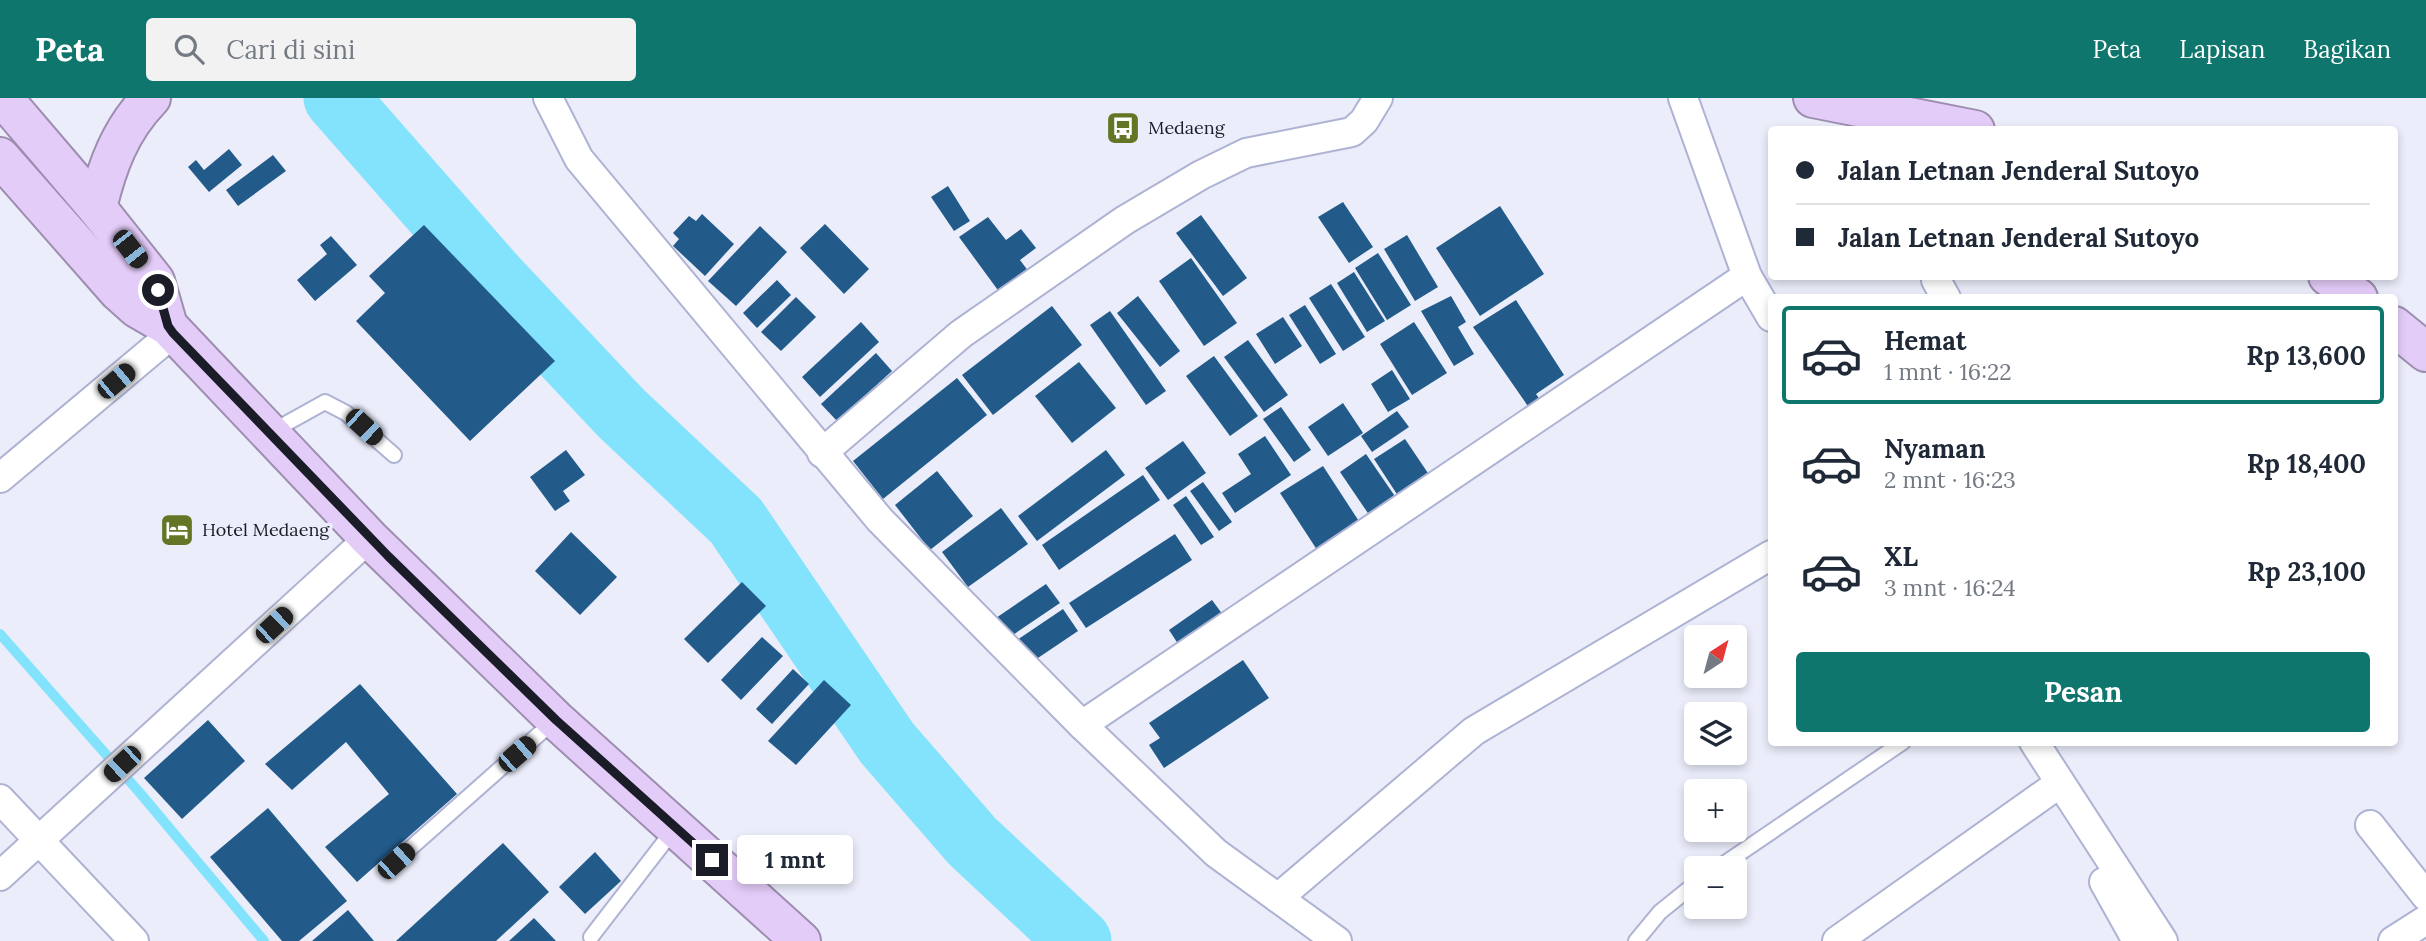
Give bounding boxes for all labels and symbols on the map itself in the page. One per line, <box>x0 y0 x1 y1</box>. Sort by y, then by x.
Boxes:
bus stop icon: Medaeng <box>1104 109 1142 147</box>
place label: Medaeng <box>1148 116 1226 139</box>
car <box>109 226 152 272</box>
route start <box>142 274 174 306</box>
car <box>94 359 139 403</box>
car <box>342 405 387 449</box>
hotel icon: Hotel Medaeng <box>158 511 196 549</box>
place label: Hotel Medaeng <box>202 518 330 541</box>
car <box>252 603 297 647</box>
north arrow <box>1684 625 1746 688</box>
car <box>495 732 540 776</box>
car <box>100 742 145 786</box>
callout: 1 mnt <box>736 836 852 884</box>
car <box>374 839 419 883</box>
route end <box>696 844 728 876</box>

